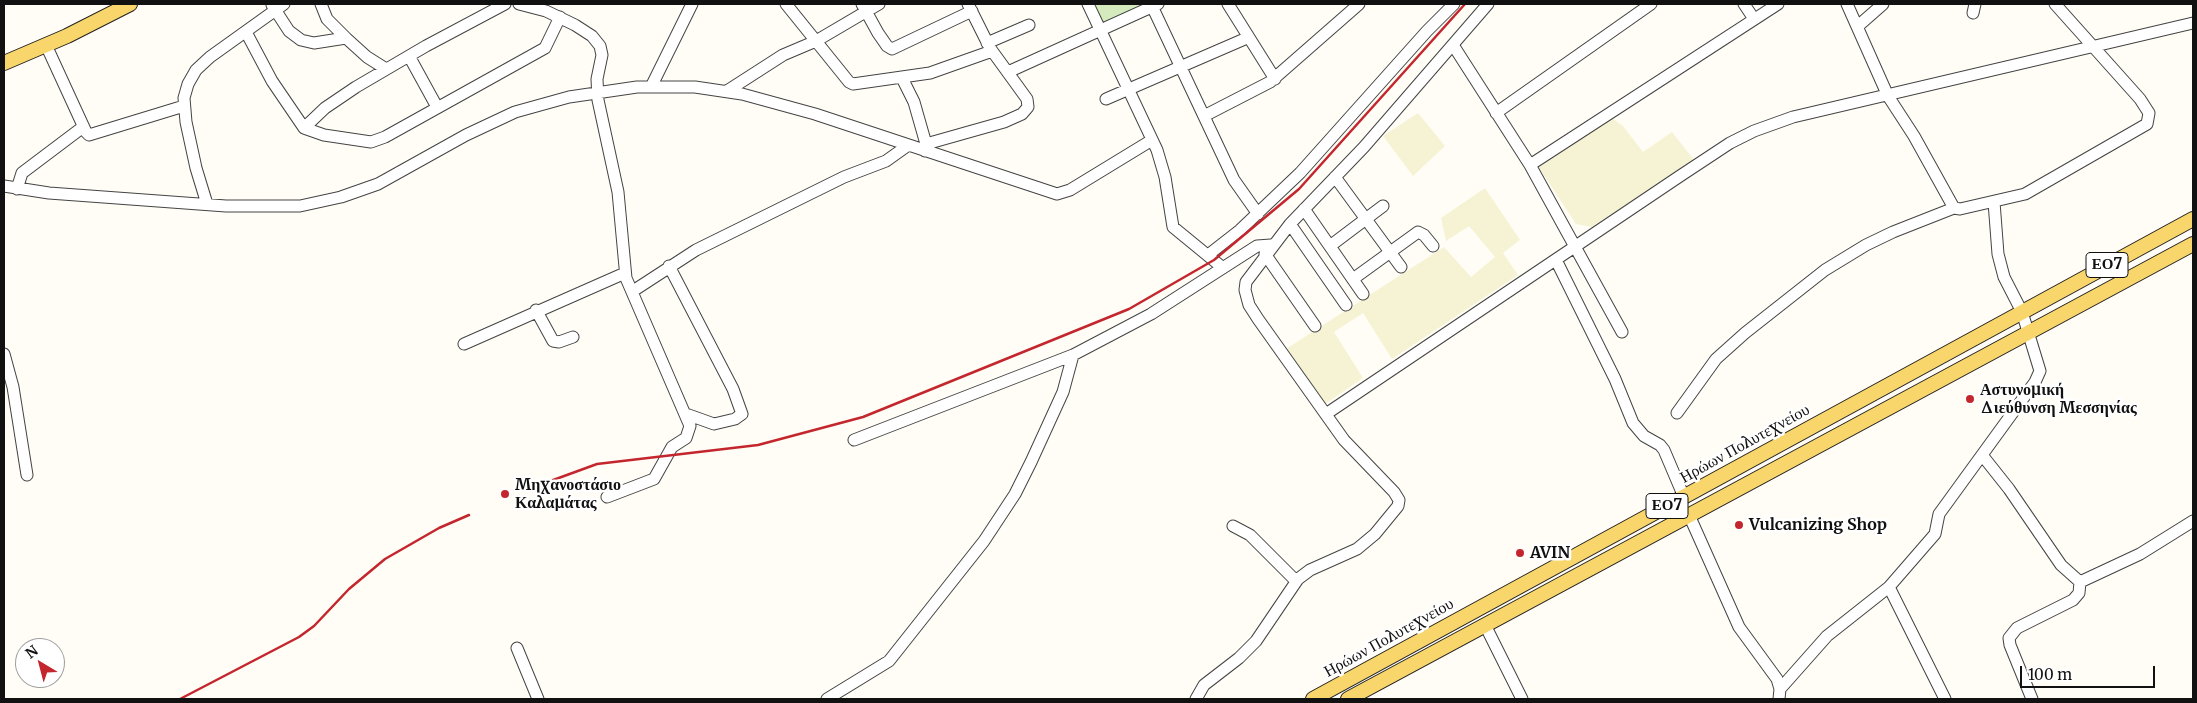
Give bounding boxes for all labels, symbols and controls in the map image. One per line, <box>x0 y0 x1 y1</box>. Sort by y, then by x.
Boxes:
road number: ΕΟ7 <box>2086 252 2128 278</box>
place label: Αστυνομική Διεύθυνση Μεσσηνίας <box>1980 380 2137 418</box>
marker: Αστυνομική Διεύθυνση Μεσσηνίας <box>1964 393 1976 405</box>
street label: Ηρώων Πολυτεχνείου <box>1677 400 1813 488</box>
place label: Μηχανοστάσιο Καλαμάτας <box>515 475 621 513</box>
marker: Μηχανοστάσιο Καλαμάτας <box>499 488 511 500</box>
road number: ΕΟ7 <box>1646 494 1688 518</box>
place label: Vulcanizing Shop <box>1749 515 1887 535</box>
marker: Vulcanizing Shop <box>1733 519 1745 531</box>
place label: AVIN <box>1530 543 1570 563</box>
marker: AVIN <box>1514 547 1526 559</box>
street label: Ηρώων Πολυτεχνείου <box>1321 594 1457 682</box>
north arrow <box>15 638 65 688</box>
text: N <box>22 641 41 662</box>
scale bar <box>2022 656 2157 688</box>
text: 100 m <box>2028 665 2072 684</box>

